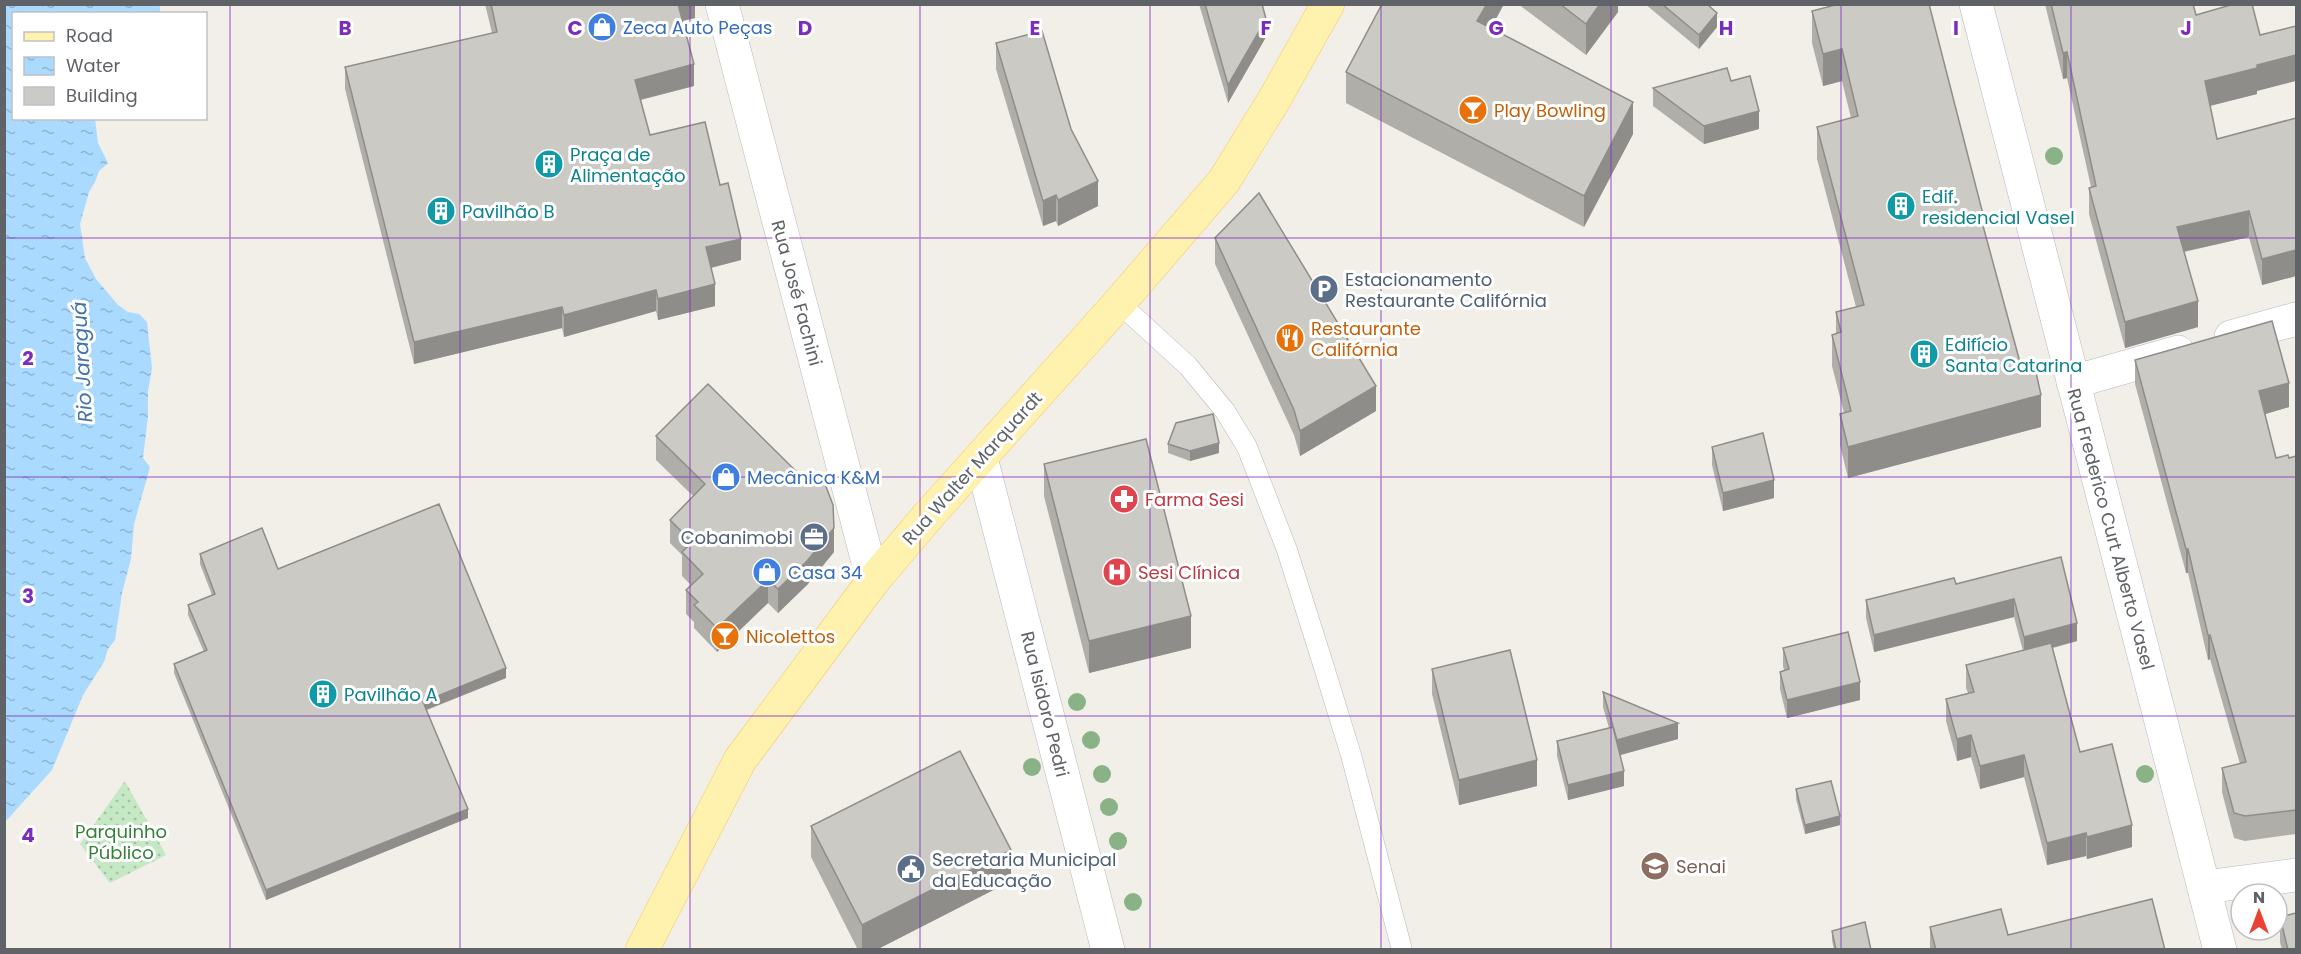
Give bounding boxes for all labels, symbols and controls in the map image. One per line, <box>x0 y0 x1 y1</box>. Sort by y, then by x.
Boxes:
shop icon: Zeca Auto Peças <box>586 11 618 43</box>
legend <box>12 12 207 120</box>
text: B <box>338 14 352 42</box>
text: C <box>567 14 583 42</box>
text: D <box>798 14 812 42</box>
text: E <box>1030 14 1040 42</box>
text: F <box>1261 14 1272 42</box>
text: G <box>1488 14 1504 42</box>
text: H <box>1719 14 1733 42</box>
text: I <box>1953 14 1959 42</box>
text: J <box>2180 14 2192 42</box>
place label: Zeca Auto Peças <box>623 15 772 40</box>
text: Road <box>66 23 113 48</box>
text: Water <box>66 53 120 78</box>
text: Building <box>66 83 138 108</box>
bar icon: Play Bowling <box>1457 94 1489 126</box>
place label: Play Bowling <box>1494 98 1606 123</box>
place label: Praça de Alimentação <box>570 142 686 188</box>
building icon: Praça de Alimentação <box>533 148 565 180</box>
place label: Edif. residencial Vasel <box>1922 184 2075 230</box>
building icon: Edif. residencial Vasel <box>1885 190 1917 222</box>
building icon: Pavilhão B <box>425 195 457 227</box>
place label: Pavilhão B <box>462 199 555 224</box>
street label: Rua José Fachini <box>766 217 828 369</box>
place label: Estacionamento Restaurante Califórnia <box>1345 267 1547 313</box>
parking icon: Estacionamento Restaurante Califórnia <box>1308 273 1340 305</box>
water label: Rio Jaraguá <box>65 301 99 423</box>
place label: Restaurante Califórnia <box>1311 316 1421 362</box>
restaurant icon: Restaurante Califórnia <box>1274 322 1306 354</box>
place label: Edifício Santa Catarina <box>1945 332 2082 378</box>
building icon: Edifício Santa Catarina <box>1908 338 1940 370</box>
text: 2 <box>22 344 34 372</box>
street label: Rua Walter Marquardt <box>896 386 1048 550</box>
street label: Rua Frederico Curt Alberto Vasel <box>2061 386 2161 672</box>
shop icon: Mecânica K&M <box>710 461 742 493</box>
place label: Mecânica K&M <box>747 465 880 490</box>
pharmacy icon: Farma Sesi <box>1108 483 1140 515</box>
place label: Farma Sesi <box>1145 487 1244 512</box>
office icon: Cobanimobi <box>798 521 830 553</box>
place label: Cobanimobi <box>681 525 793 550</box>
shop icon: Casa 34 <box>751 556 783 588</box>
hospital icon: Sesi Clínica <box>1101 556 1133 588</box>
place label: Casa 34 <box>788 560 862 585</box>
place label: Sesi Clínica <box>1138 560 1240 585</box>
text: 3 <box>22 582 34 610</box>
bar icon: Nicolettos <box>709 620 741 652</box>
place label: Nicolettos <box>746 624 835 649</box>
street label: Rua Isidoro Pedri <box>1015 629 1075 779</box>
building icon: Pavilhão A <box>307 678 339 710</box>
place label: Pavilhão A <box>344 682 438 707</box>
park label: Parquinho Público <box>75 819 167 865</box>
text: 4 <box>21 821 35 849</box>
place label: Secretaria Municipal da Educação <box>932 847 1116 893</box>
school or university icon: Senai <box>1639 850 1671 882</box>
public building icon: Secretaria Municipal da Educação <box>895 853 927 885</box>
place label: Senai <box>1676 854 1726 879</box>
north arrow <box>2229 882 2289 942</box>
text: N <box>2253 886 2265 909</box>

